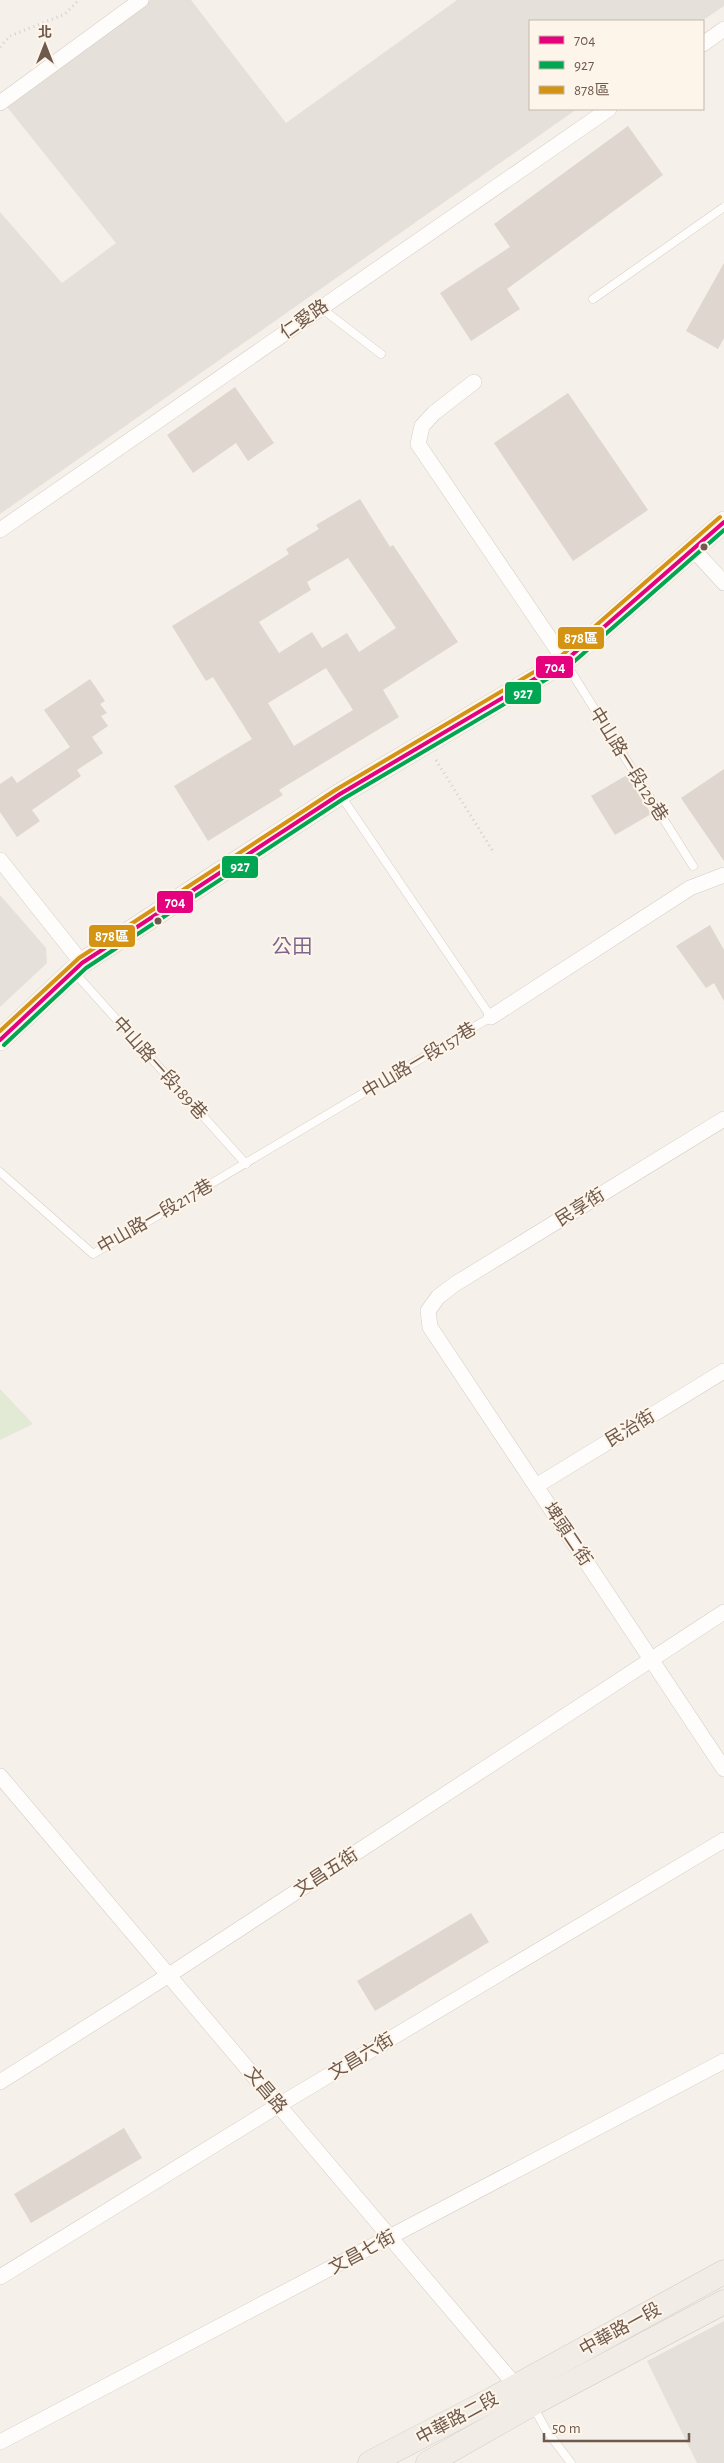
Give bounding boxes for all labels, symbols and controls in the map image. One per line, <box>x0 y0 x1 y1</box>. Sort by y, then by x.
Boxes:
north arrow <box>20 20 70 70</box>
legend <box>529 20 704 110</box>
text: 北 <box>38 25 52 40</box>
text: 704 <box>574 33 595 48</box>
text: 927 <box>574 58 594 73</box>
text: 878區 <box>574 83 609 98</box>
street label: 仁愛路 <box>276 295 332 343</box>
unlabelled marker <box>699 542 709 552</box>
line badge: 878區 <box>557 626 605 650</box>
text: 878區 <box>564 632 598 646</box>
line badge: 704 <box>535 655 574 679</box>
text: 704 <box>545 661 565 675</box>
line badge: 927 <box>504 681 542 705</box>
text: 927 <box>513 687 533 701</box>
street label: 中山路一段129巷 <box>586 703 672 825</box>
line badge: 927 <box>221 855 259 879</box>
text: 927 <box>230 860 250 874</box>
line badge: 704 <box>156 890 194 914</box>
text: 704 <box>165 896 185 910</box>
unlabelled marker <box>153 916 163 926</box>
line badge: 878區 <box>88 924 136 948</box>
text: 878區 <box>95 930 129 944</box>
district label: 公田 <box>272 936 312 957</box>
street label: 中山路一段189巷 <box>109 1013 211 1123</box>
street label: 中山路一段157巷 <box>358 1018 480 1102</box>
street label: 中山路一段217巷 <box>94 1175 216 1257</box>
street label: 民享街 <box>552 1184 608 1230</box>
street label: 民治街 <box>602 1406 658 1450</box>
street label: 埤頭二街 <box>540 1499 596 1569</box>
street label: 文昌五街 <box>290 1844 362 1900</box>
street label: 文昌六街 <box>325 2029 397 2083</box>
street label: 文昌路 <box>241 2063 291 2117</box>
street label: 文昌七街 <box>326 2226 398 2278</box>
street label: 中華路一段 <box>576 2298 664 2360</box>
street label: 中華路二段 <box>413 2388 501 2448</box>
scale bar <box>544 2410 689 2442</box>
text: 50 m <box>552 2421 581 2436</box>

